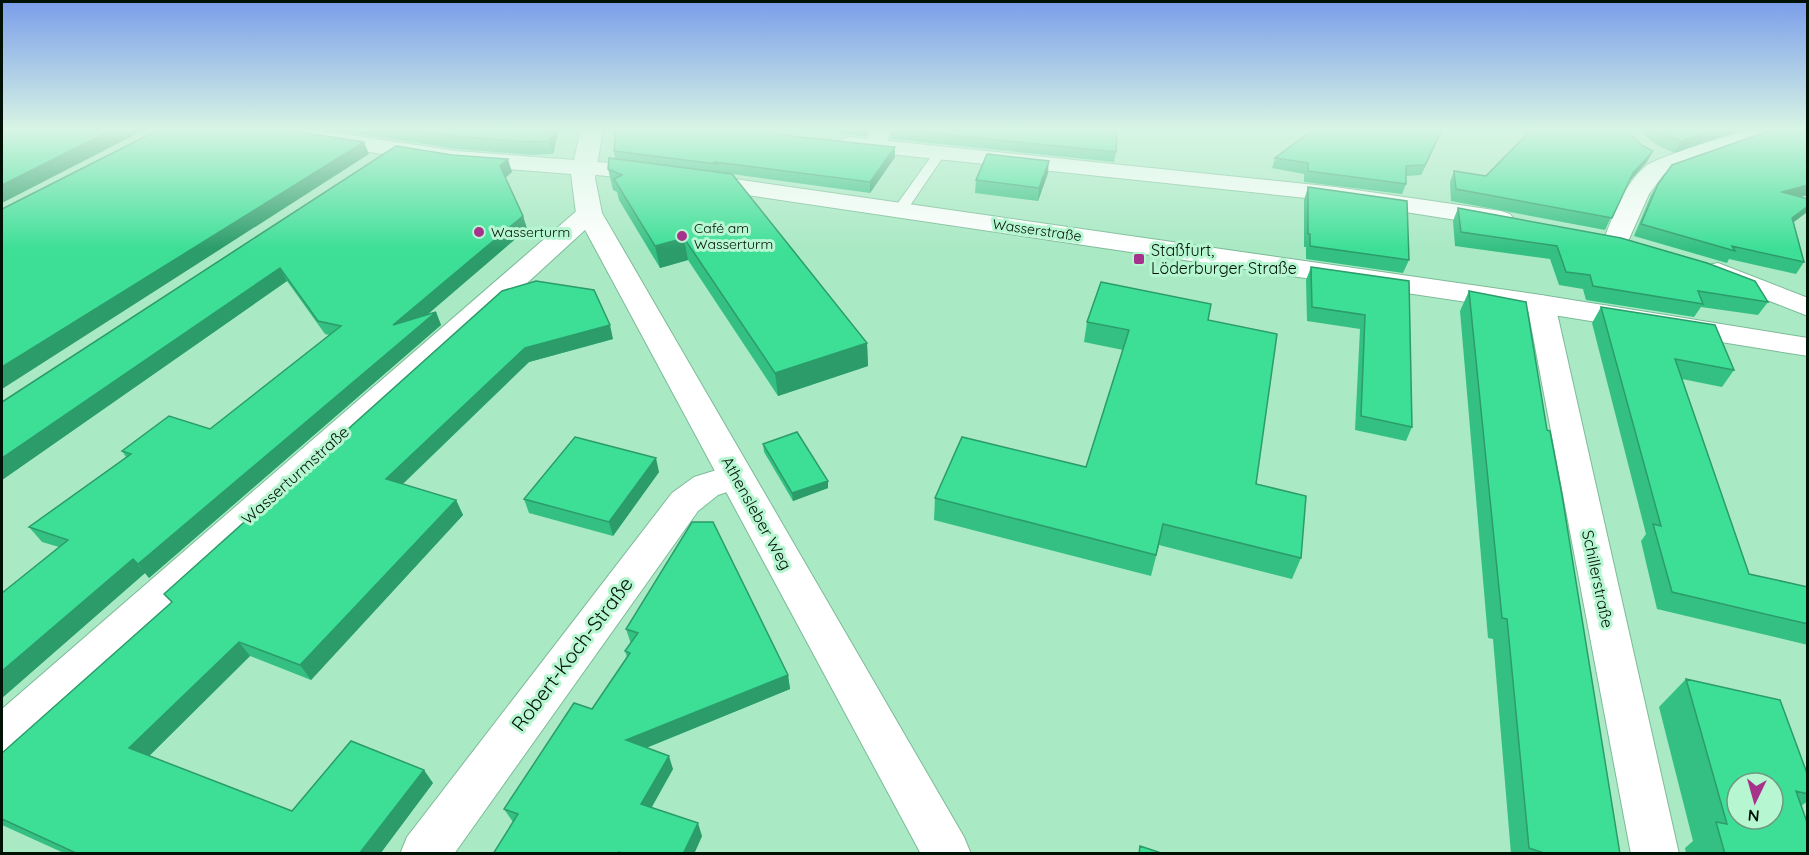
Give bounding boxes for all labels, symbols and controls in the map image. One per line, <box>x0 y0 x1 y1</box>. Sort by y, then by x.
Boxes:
street label: Wasserstraße <box>991 215 1083 245</box>
place label: Café am Wasserturm <box>694 219 773 253</box>
place label: Wasserturm <box>491 223 570 241</box>
marker: Wasserturm <box>472 225 486 239</box>
marker: Café am Wasserturm <box>675 229 689 243</box>
place label: Staßfurt, Löderburger Straße <box>1151 240 1297 278</box>
marker: Staßfurt, Löderburger Straße <box>1132 252 1146 266</box>
street label: Wasserturmstraße <box>237 421 353 529</box>
street label: Athensleber Weg <box>718 453 796 573</box>
street label: Schillerstraße <box>1578 528 1618 630</box>
street label: Robert-Koch-Straße <box>505 572 638 736</box>
north arrow <box>1725 771 1785 831</box>
text: N <box>1747 805 1760 826</box>

